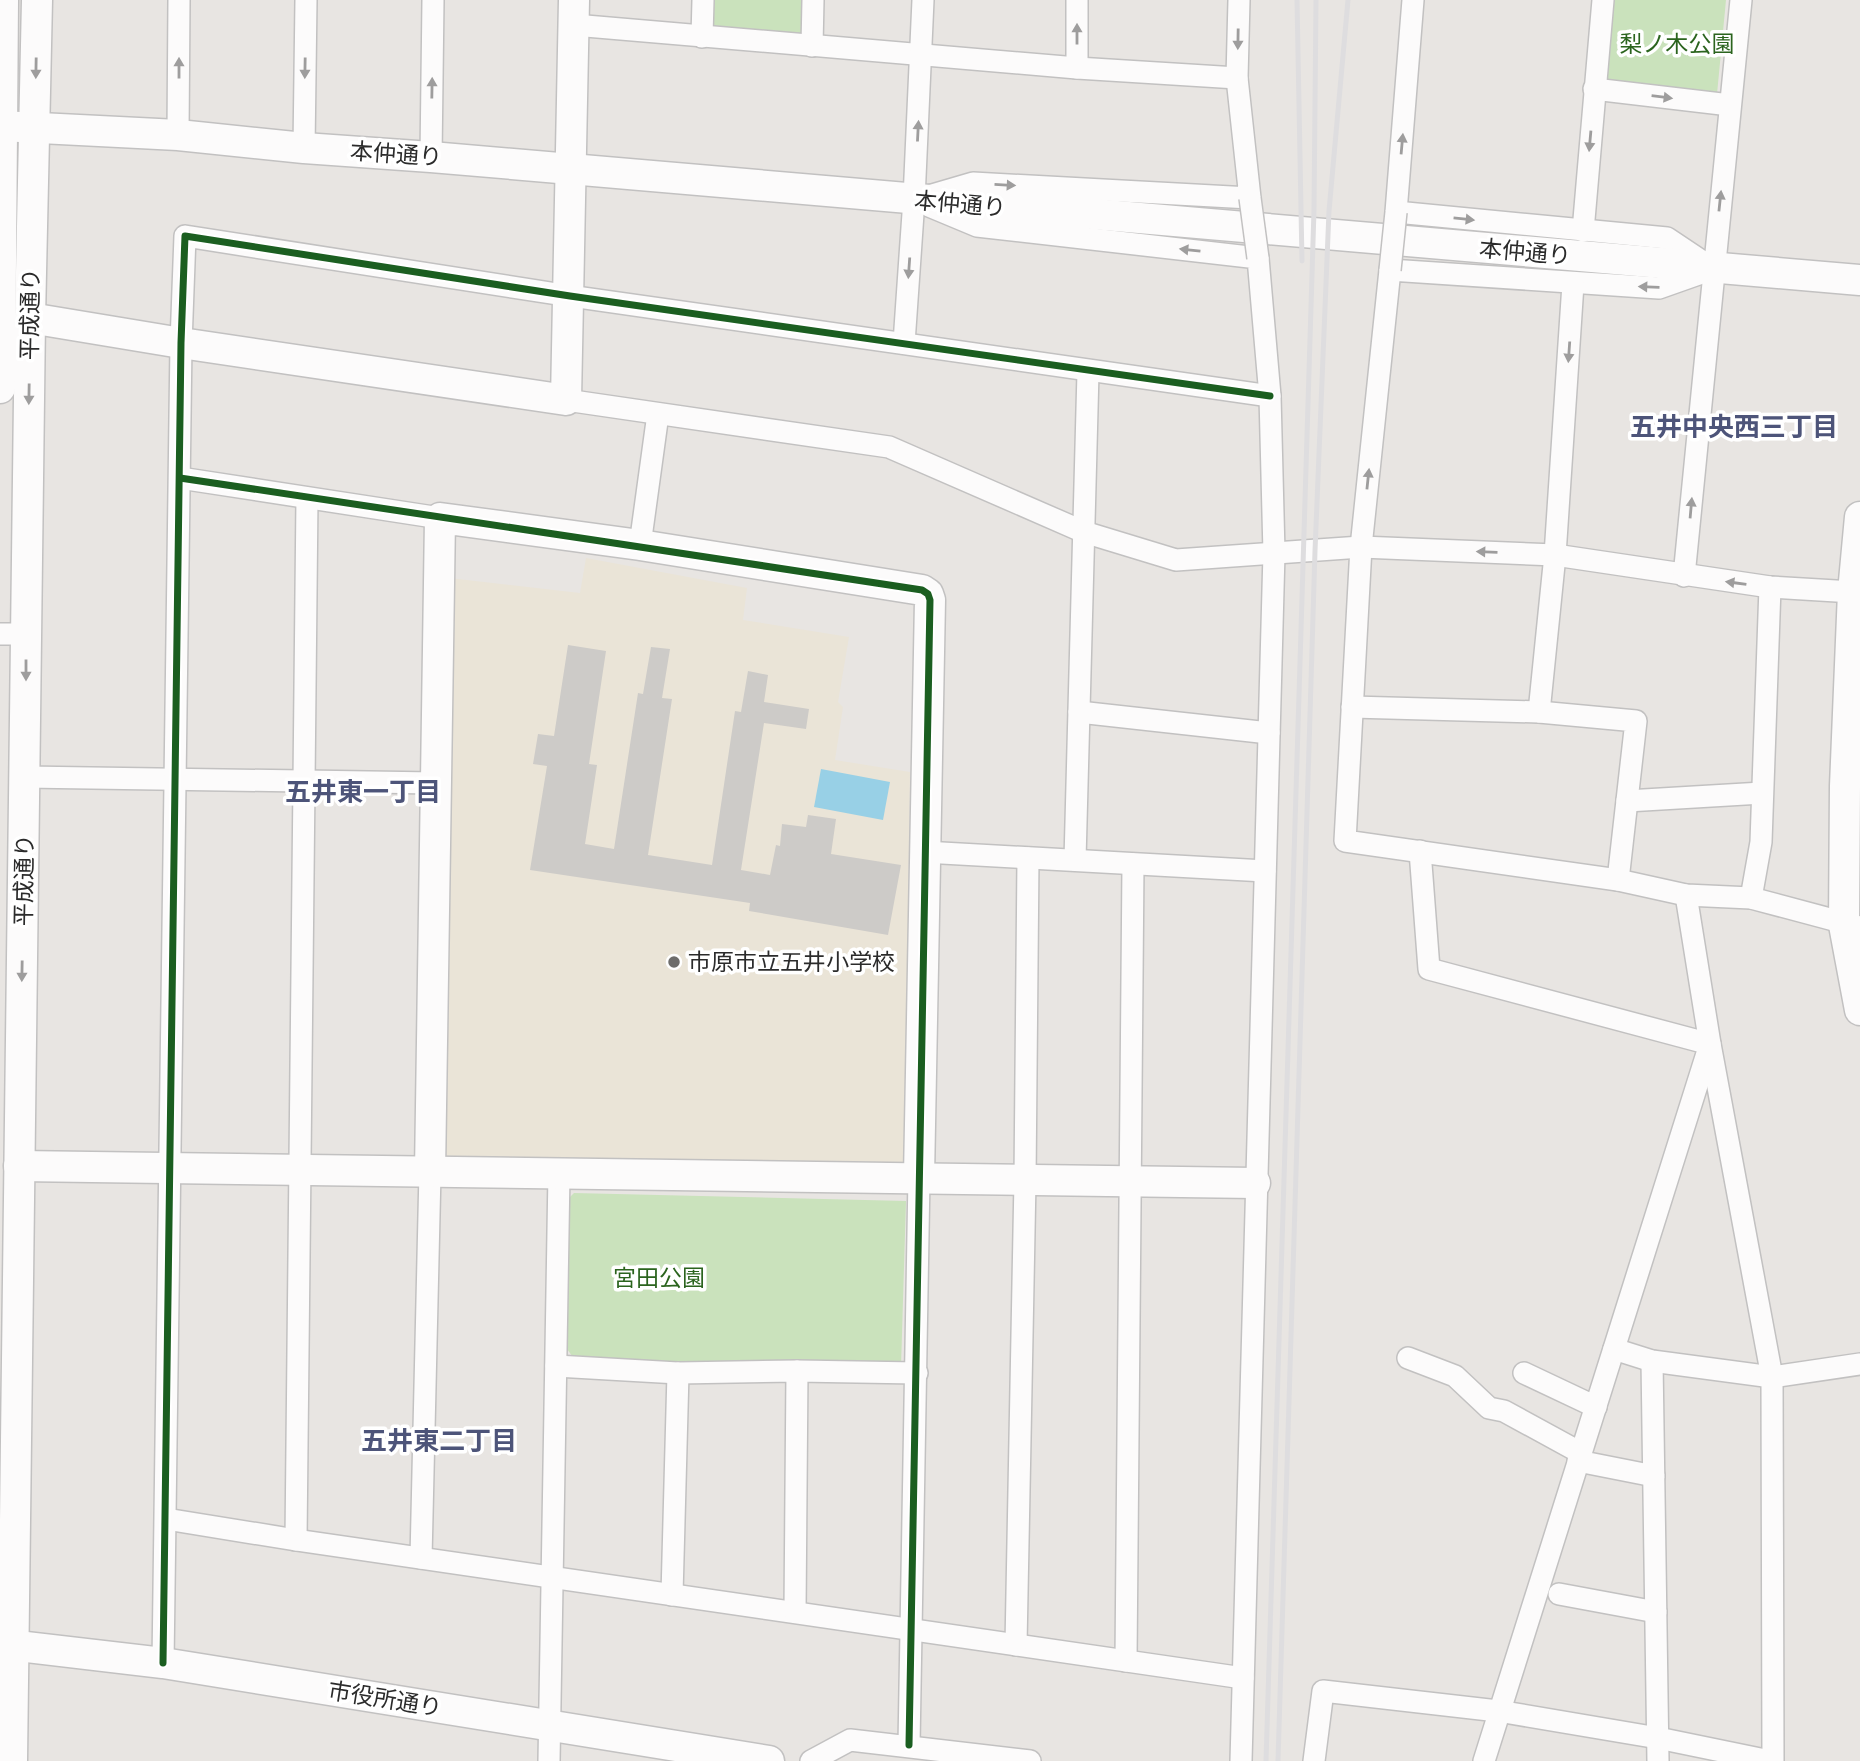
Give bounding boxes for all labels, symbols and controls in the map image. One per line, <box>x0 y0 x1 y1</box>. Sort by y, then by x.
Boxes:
one-way arrow <box>1071 23 1083 45</box>
one-way arrow <box>1232 28 1244 50</box>
park label: 梨ノ木公園 <box>1620 28 1735 59</box>
one-way arrow <box>173 56 185 78</box>
one-way arrow <box>31 57 42 79</box>
one-way arrow <box>299 57 311 79</box>
one-way arrow <box>426 77 437 99</box>
one-way arrow <box>1651 92 1673 103</box>
one-way arrow <box>912 120 923 142</box>
one-way arrow <box>1584 130 1595 152</box>
one-way arrow <box>1397 132 1408 154</box>
street label: 本仲通り <box>349 135 443 172</box>
one-way arrow <box>994 180 1016 191</box>
street label: 本仲通り <box>913 184 1007 223</box>
one-way arrow <box>1715 190 1726 212</box>
one-way arrow <box>1453 213 1475 224</box>
street label: 本仲通り <box>1478 232 1572 271</box>
one-way arrow <box>1179 245 1201 256</box>
one-way arrow <box>904 257 915 279</box>
street label: 平成通り <box>13 268 46 360</box>
one-way arrow <box>1637 282 1659 293</box>
one-way arrow <box>1563 341 1574 363</box>
one-way arrow <box>23 383 35 405</box>
district label: 五井中央西三丁目 <box>1630 409 1838 444</box>
one-way arrow <box>1363 468 1374 490</box>
one-way arrow <box>1686 497 1697 519</box>
one-way arrow <box>1476 547 1498 558</box>
one-way arrow <box>1725 577 1747 588</box>
one-way arrow <box>20 659 32 681</box>
district label: 五井東一丁目 <box>285 774 441 809</box>
street label: 平成通り <box>7 834 40 926</box>
place label: 市原市立五井小学校 <box>688 946 895 977</box>
marker: 市原市立五井小学校 <box>666 954 682 970</box>
one-way arrow <box>16 960 28 982</box>
park label: 宮田公園 <box>613 1262 705 1293</box>
district label: 五井東二丁目 <box>361 1423 517 1458</box>
street label: 市役所通り <box>326 1674 444 1723</box>

